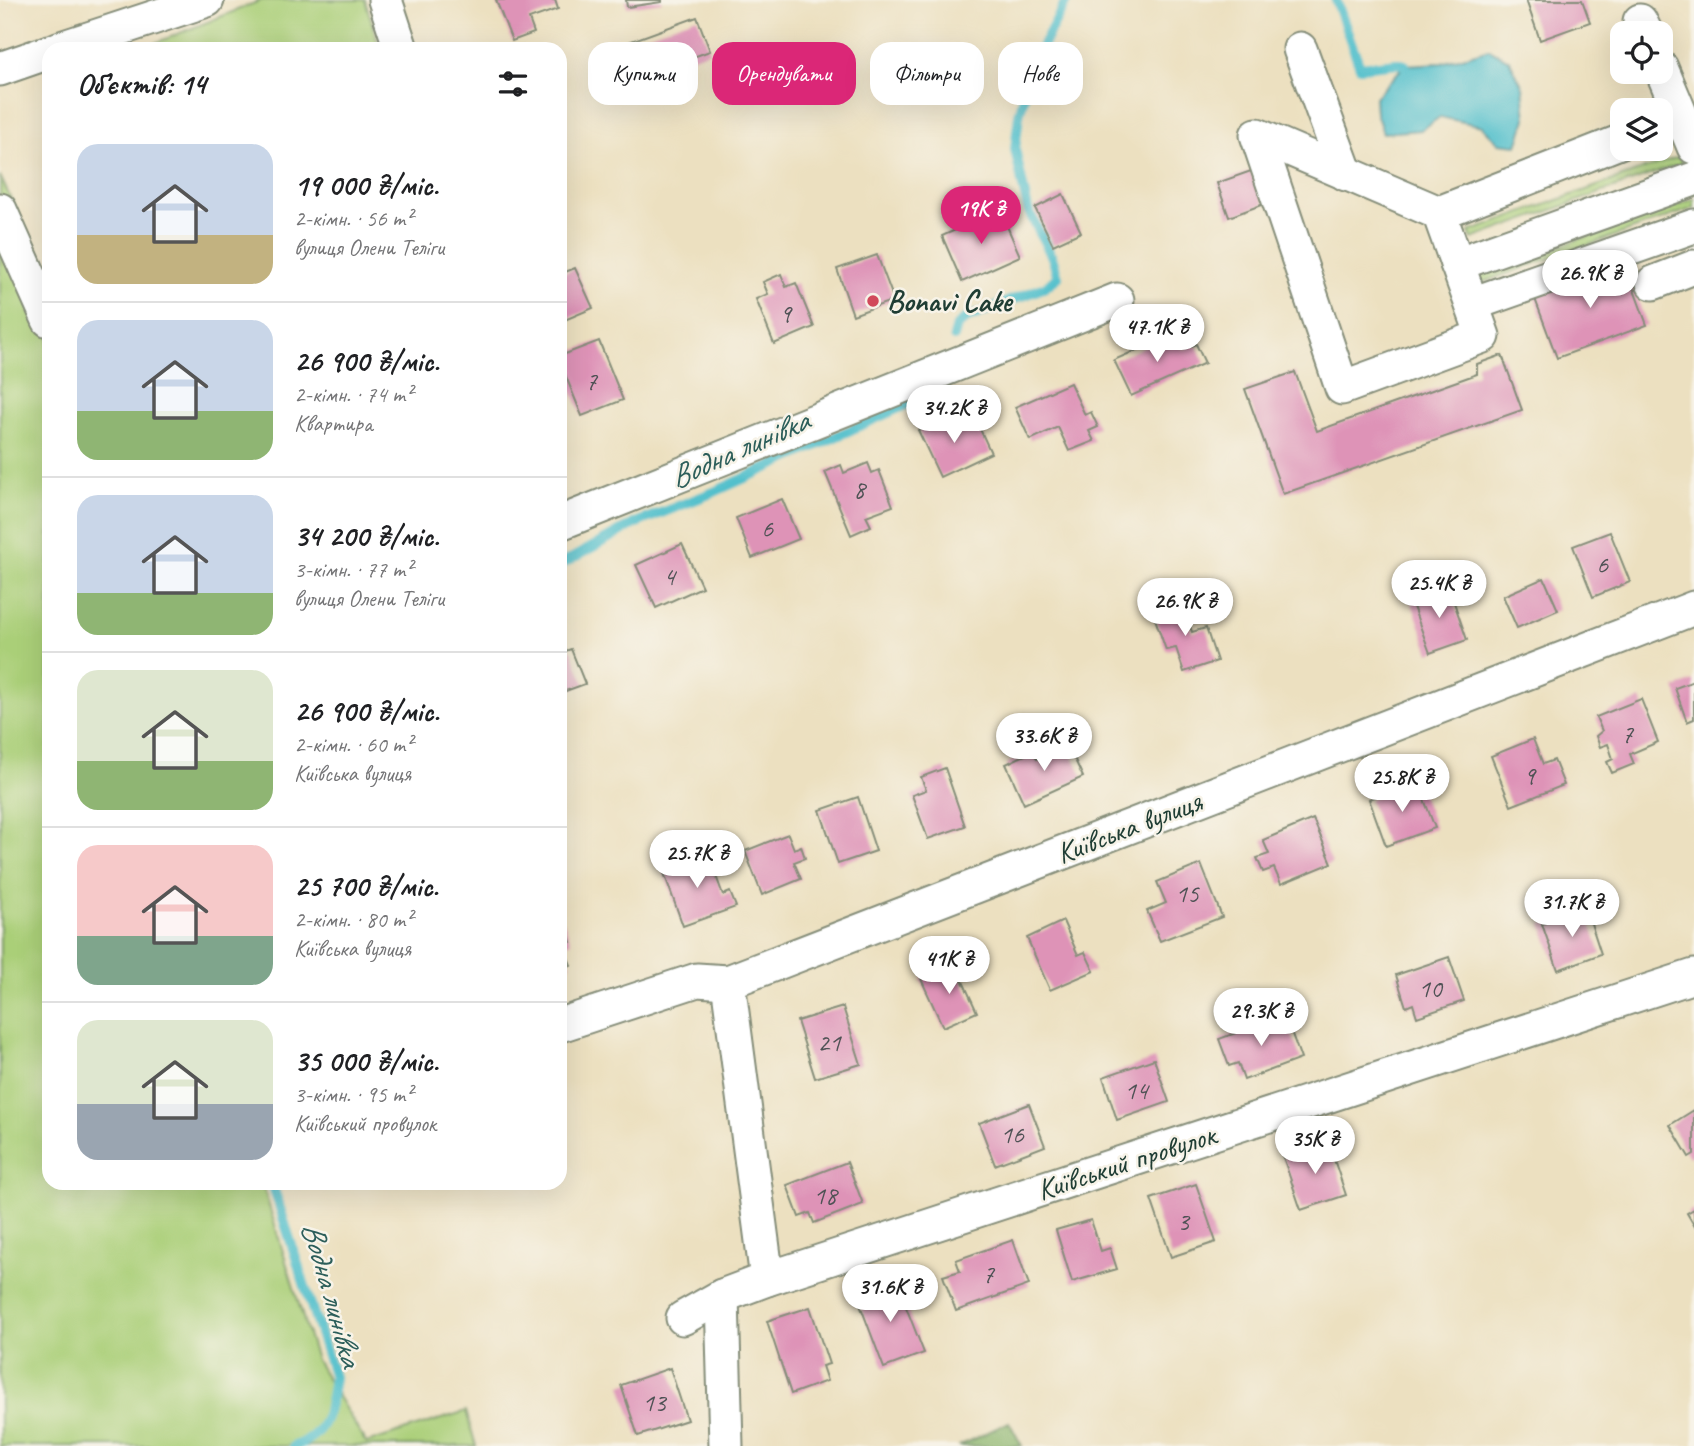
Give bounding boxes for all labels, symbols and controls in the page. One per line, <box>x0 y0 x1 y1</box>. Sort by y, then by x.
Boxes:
map controls <box>1610 21 1673 161</box>
button: locate <box>1610 21 1673 84</box>
chip: Купити <box>588 42 698 105</box>
chip: Орендувати <box>712 42 856 105</box>
chip: Фільтри <box>870 42 984 105</box>
chip: Нове <box>998 42 1083 105</box>
text: Об’єктів: 14 <box>77 65 206 103</box>
icon: filters <box>494 65 532 103</box>
button: layers <box>1610 98 1673 161</box>
text: 19 000 ₴/міс. <box>294 166 438 204</box>
icon: home <box>133 172 217 256</box>
pin: 19K ₴ <box>932 187 1030 246</box>
text: 19K ₴ <box>957 194 1005 223</box>
text: 2-кімн. · 56 m² <box>294 204 412 233</box>
text: вулиця Олени Теліги <box>294 233 444 262</box>
pin: 26.9K ₴ <box>1525 250 1655 310</box>
text: 26.9K ₴ <box>1558 258 1622 287</box>
place label: Bonavi Cake <box>887 282 1014 320</box>
marker: Bonavi Cake <box>865 293 881 309</box>
house number: 9 <box>779 297 793 330</box>
pin: 47.1K ₴ <box>1092 304 1222 364</box>
text: 47.1K ₴ <box>1125 312 1189 341</box>
text: 26 900 ₴/міс. <box>294 342 439 380</box>
icon: home <box>133 348 217 432</box>
house number: 7 <box>585 365 598 398</box>
text: 2-кімн. · 74 m² <box>294 380 412 409</box>
pin: 34.2K ₴ <box>889 386 1019 445</box>
text: 34.2K ₴ <box>922 393 986 422</box>
water label: Водна линівка <box>663 399 818 498</box>
text: Квартира <box>294 409 372 438</box>
house number: 8 <box>853 473 867 506</box>
house number: 6 <box>761 512 774 545</box>
text: 34 200 ₴/міс. <box>294 517 439 555</box>
icon: home <box>133 523 217 607</box>
house number: 6 <box>1596 548 1609 581</box>
text: 3-кімн. · 77 m² <box>294 555 412 584</box>
house number: 4 <box>663 560 677 593</box>
pin: 25.4K ₴ <box>1374 560 1504 620</box>
text: 25.4K ₴ <box>1407 568 1471 597</box>
pin: 26.9K ₴ <box>1120 578 1250 638</box>
text: вулиця Олени Теліги <box>294 584 444 613</box>
text: 26.9K ₴ <box>1153 586 1217 615</box>
text: 26 900 ₴/міс. <box>294 692 439 730</box>
icon: home <box>133 698 217 782</box>
pin: 33.6K ₴ <box>979 714 1109 773</box>
house number: 7 <box>1621 718 1634 751</box>
text: 33.6K ₴ <box>1012 721 1076 750</box>
text: 2-кімн. · 60 m² <box>294 730 412 759</box>
pin: 25.8K ₴ <box>1337 754 1467 814</box>
text: Київська вулиця <box>294 759 411 788</box>
house number: 9 <box>1523 759 1537 792</box>
text: 25.8K ₴ <box>1370 762 1434 791</box>
street label: Київська вулиця <box>1051 782 1208 872</box>
pin: 25.7K ₴ <box>632 830 762 890</box>
text: 25.7K ₴ <box>666 838 728 867</box>
text: 25 700 ₴/міс. <box>294 867 438 905</box>
icon: home <box>133 873 217 957</box>
house number: 15 <box>1175 877 1200 910</box>
pin: 31.7K ₴ <box>1507 880 1637 939</box>
text: 31.7K ₴ <box>1540 887 1604 916</box>
text: 2-кімн. · 80 m² <box>294 905 412 934</box>
text: Київська вулиця <box>294 934 411 963</box>
pin: 41K ₴ <box>900 936 998 996</box>
text: 41K ₴ <box>925 944 973 973</box>
house number: 10 <box>1418 972 1444 1005</box>
pin: 29.3K ₴ <box>1196 988 1326 1048</box>
text: 29.3K ₴ <box>1229 996 1293 1025</box>
house number: 21 <box>817 1026 842 1059</box>
text: 35 000 ₴/міс. <box>294 1042 438 1080</box>
icon: home <box>133 1048 217 1132</box>
house number: 14 <box>1124 1074 1150 1107</box>
text: 3-кімн. · 95 m² <box>294 1080 412 1109</box>
text: Київський провулок <box>294 1109 436 1138</box>
street label: Київський провулок <box>1032 1115 1222 1209</box>
pin: 35K ₴ <box>1266 1116 1364 1176</box>
house number: 16 <box>1000 1118 1025 1151</box>
text: 35K ₴ <box>1291 1124 1339 1153</box>
house number: 18 <box>813 1179 839 1212</box>
house number: 3 <box>1177 1205 1191 1238</box>
water label: Водна линівка <box>292 1217 373 1374</box>
house number: 7 <box>982 1258 995 1291</box>
pin: 31.6K ₴ <box>825 1264 955 1324</box>
text: 31.6K ₴ <box>858 1272 922 1301</box>
house number: 13 <box>642 1386 668 1419</box>

